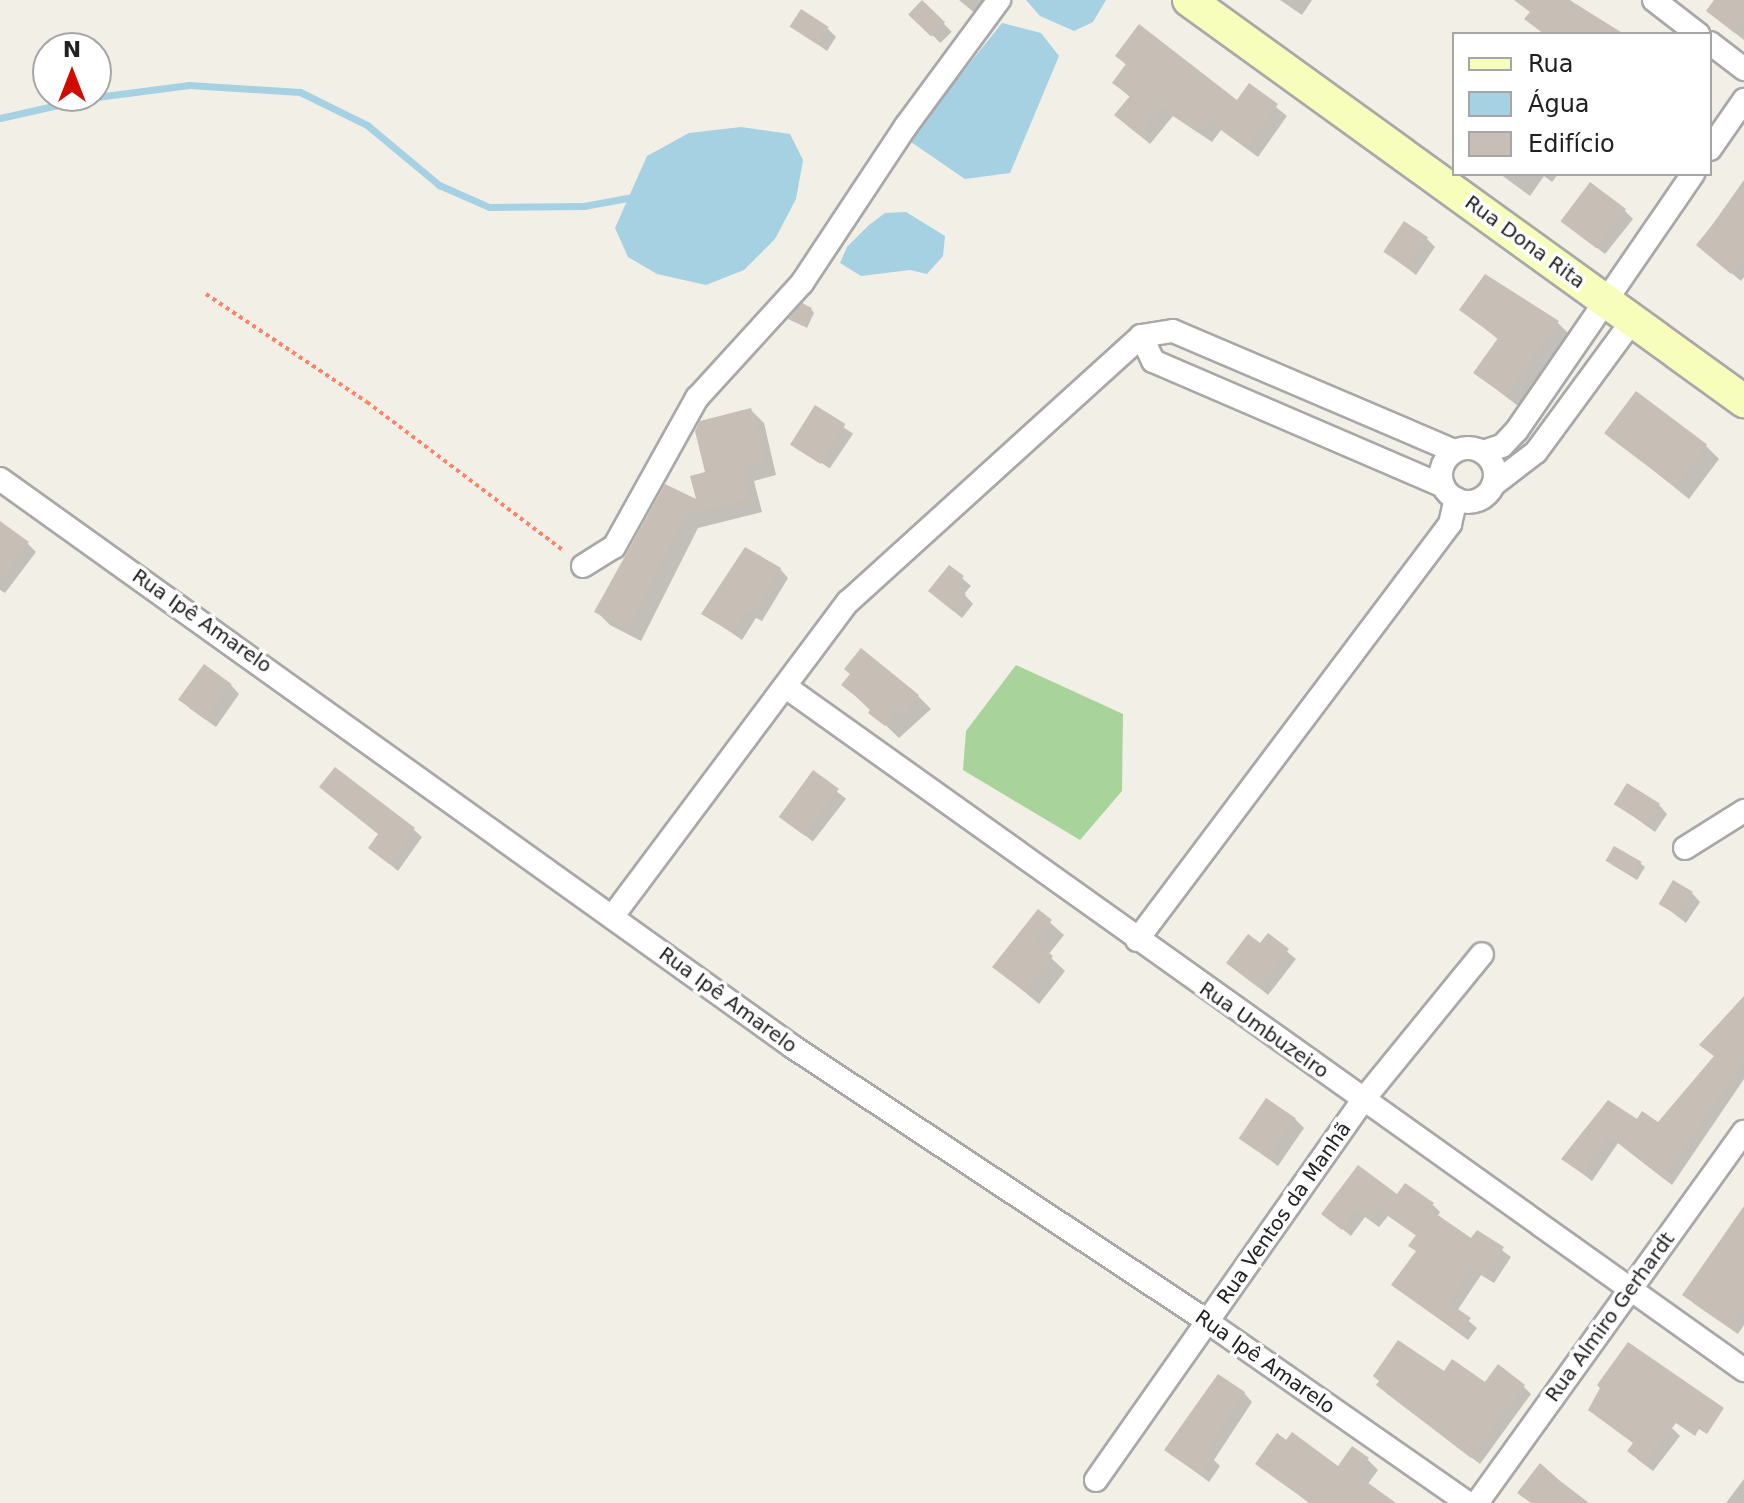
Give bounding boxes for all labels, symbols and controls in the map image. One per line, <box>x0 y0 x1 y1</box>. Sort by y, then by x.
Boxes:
north arrow <box>32 32 112 112</box>
legend <box>1452 32 1712 176</box>
text: N <box>63 37 81 62</box>
text: Rua <box>1528 50 1574 78</box>
text: Água <box>1528 90 1590 118</box>
text: Edifício <box>1528 130 1615 158</box>
street label: Rua Dona Rita <box>1460 190 1590 294</box>
street label: Rua Ipê Amarelo <box>128 564 276 678</box>
street label: Rua Ipê Amarelo <box>654 942 802 1058</box>
street label: Rua Umbuzeiro <box>1195 977 1333 1083</box>
street label: Rua Ventos da Manhã <box>1212 1117 1356 1309</box>
street label: Rua Almiro Gerhardt <box>1540 1227 1680 1407</box>
street label: Rua Ipê Amarelo <box>1191 1305 1339 1419</box>

